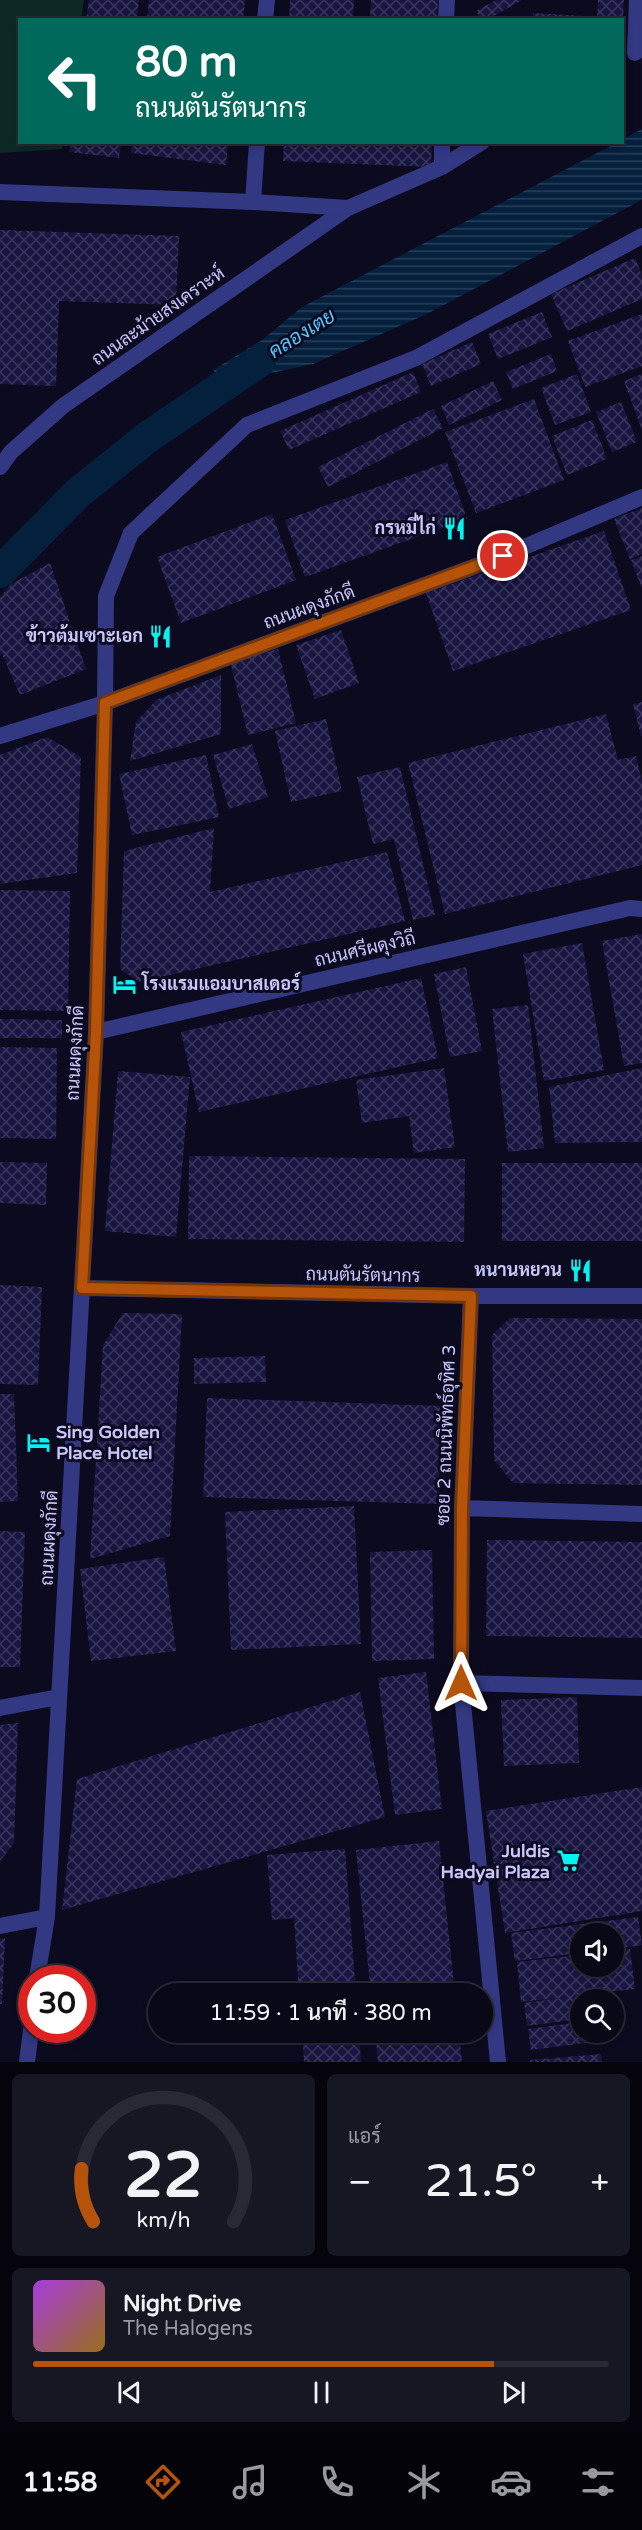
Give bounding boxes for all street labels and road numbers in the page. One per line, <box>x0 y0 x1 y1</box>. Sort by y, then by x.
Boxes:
street label: ถนนละม้ายสงเคราะห์ <box>86 260 229 370</box>
street label: ถนนผดุงภักดี <box>260 578 358 635</box>
street label: ถนนศรีผดุงวิถี <box>312 925 418 972</box>
street label: ถนนผดุงภักดี <box>60 1005 89 1101</box>
street label: ถนนตันรัตนากร <box>305 1263 421 1287</box>
street label: ซอย 2 ถนนนิพัทธ์อุทิศ 3 <box>430 1344 461 1526</box>
street label: ถนนผดุงภักดี <box>34 1490 63 1586</box>

